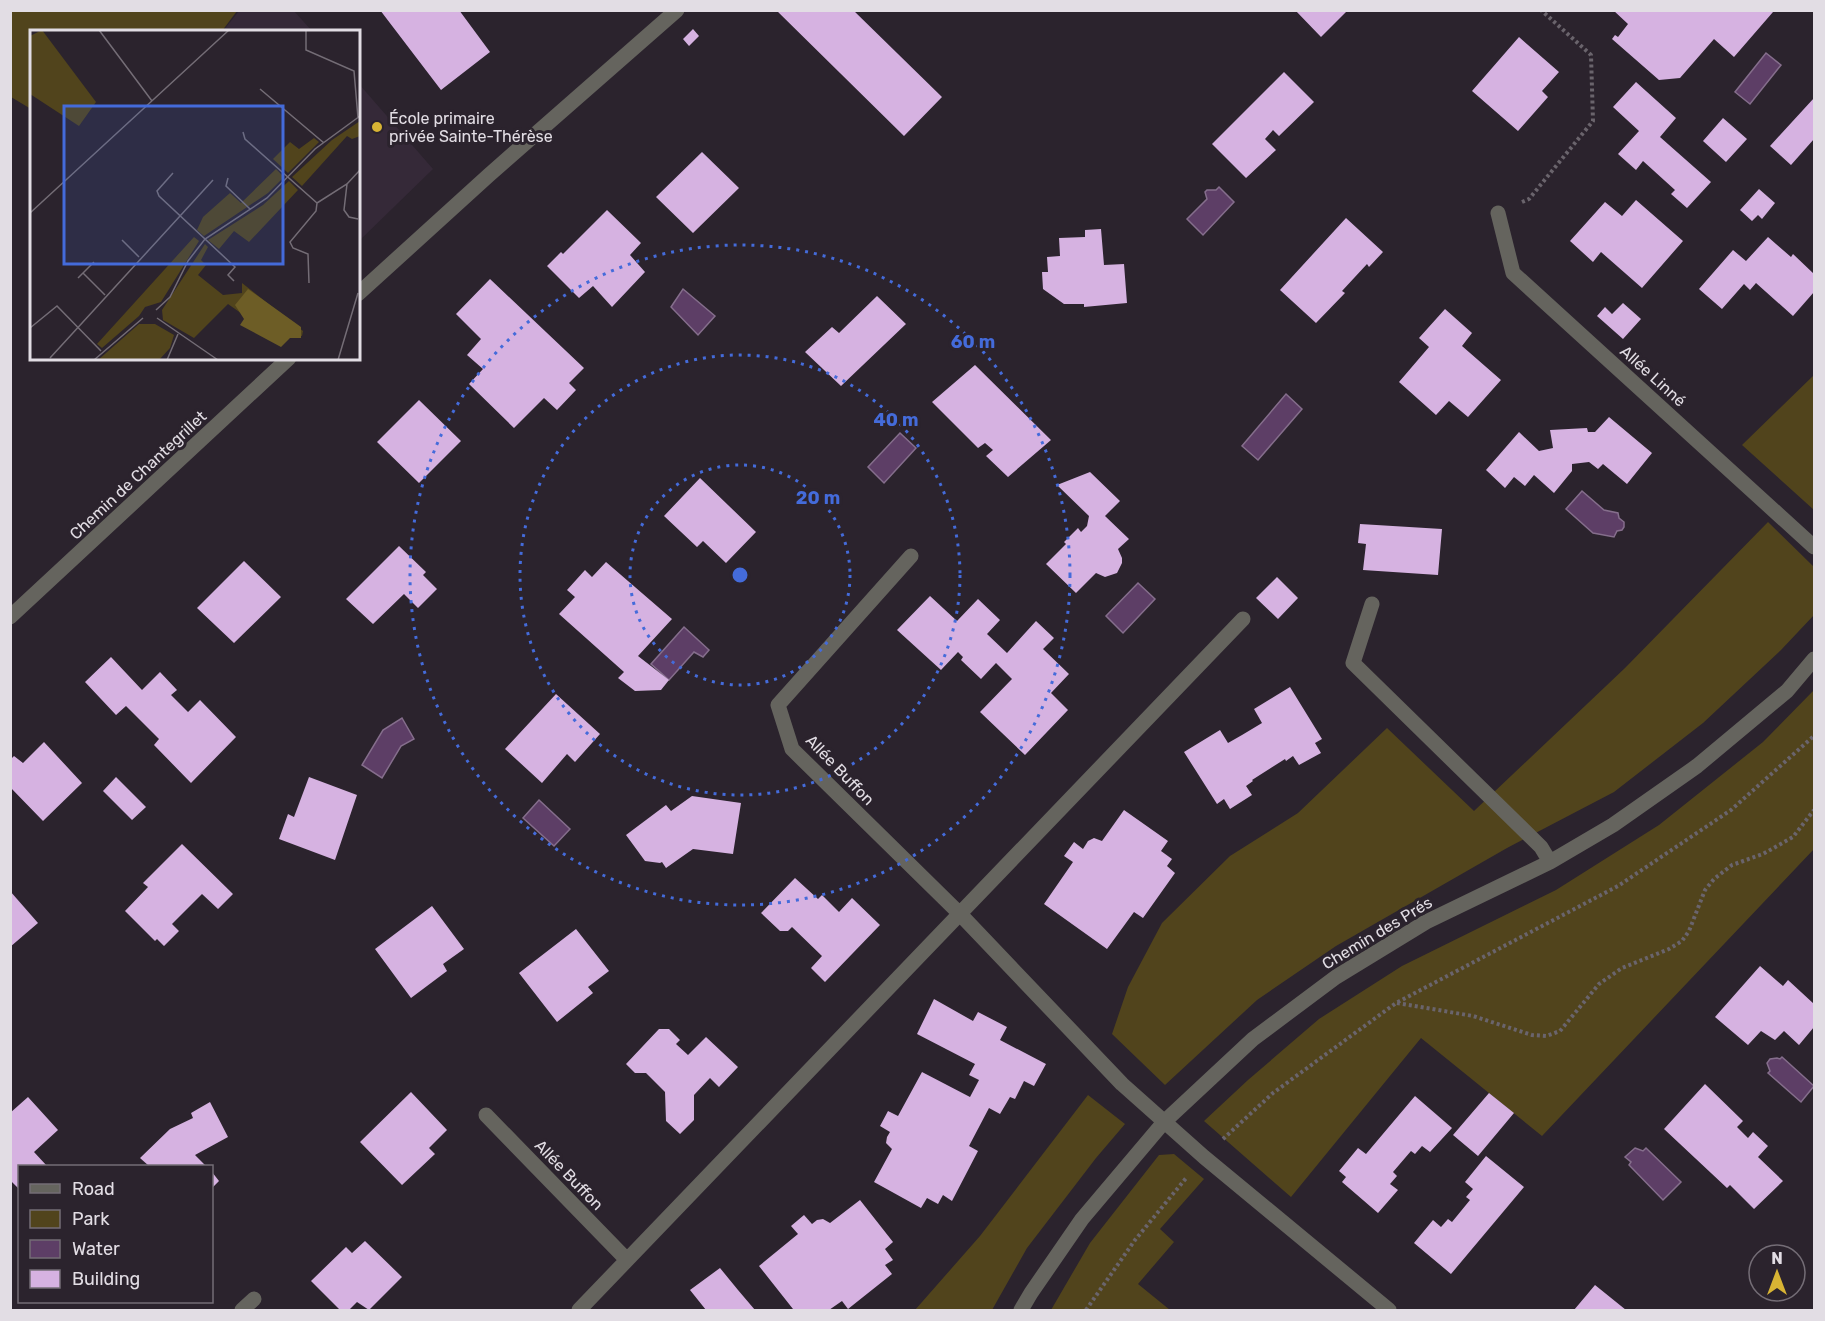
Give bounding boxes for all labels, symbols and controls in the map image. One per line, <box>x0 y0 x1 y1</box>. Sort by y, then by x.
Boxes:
inset map <box>30 30 360 360</box>
place label: École primaire privée Sainte-Thérèse <box>389 109 553 146</box>
marker: École primaire privée Sainte-Thérèse <box>370 120 384 134</box>
text: 60 m <box>951 331 995 353</box>
street label: Allée Linné <box>1616 342 1690 410</box>
street label: Chemin de Chantegrillet <box>66 407 210 543</box>
text: 40 m <box>874 409 918 431</box>
text: 20 m <box>796 487 840 509</box>
centre of rings <box>730 565 750 585</box>
street label: Allée Buffon <box>802 731 878 809</box>
street label: Chemin des Prés <box>1319 893 1435 973</box>
street label: Allée Buffon <box>531 1136 607 1214</box>
legend <box>18 1165 213 1303</box>
text: Road <box>72 1178 115 1200</box>
text: Park <box>72 1208 110 1230</box>
text: Water <box>72 1238 120 1260</box>
north arrow <box>1747 1243 1807 1303</box>
text: N <box>1771 1249 1783 1268</box>
text: Building <box>72 1268 140 1290</box>

